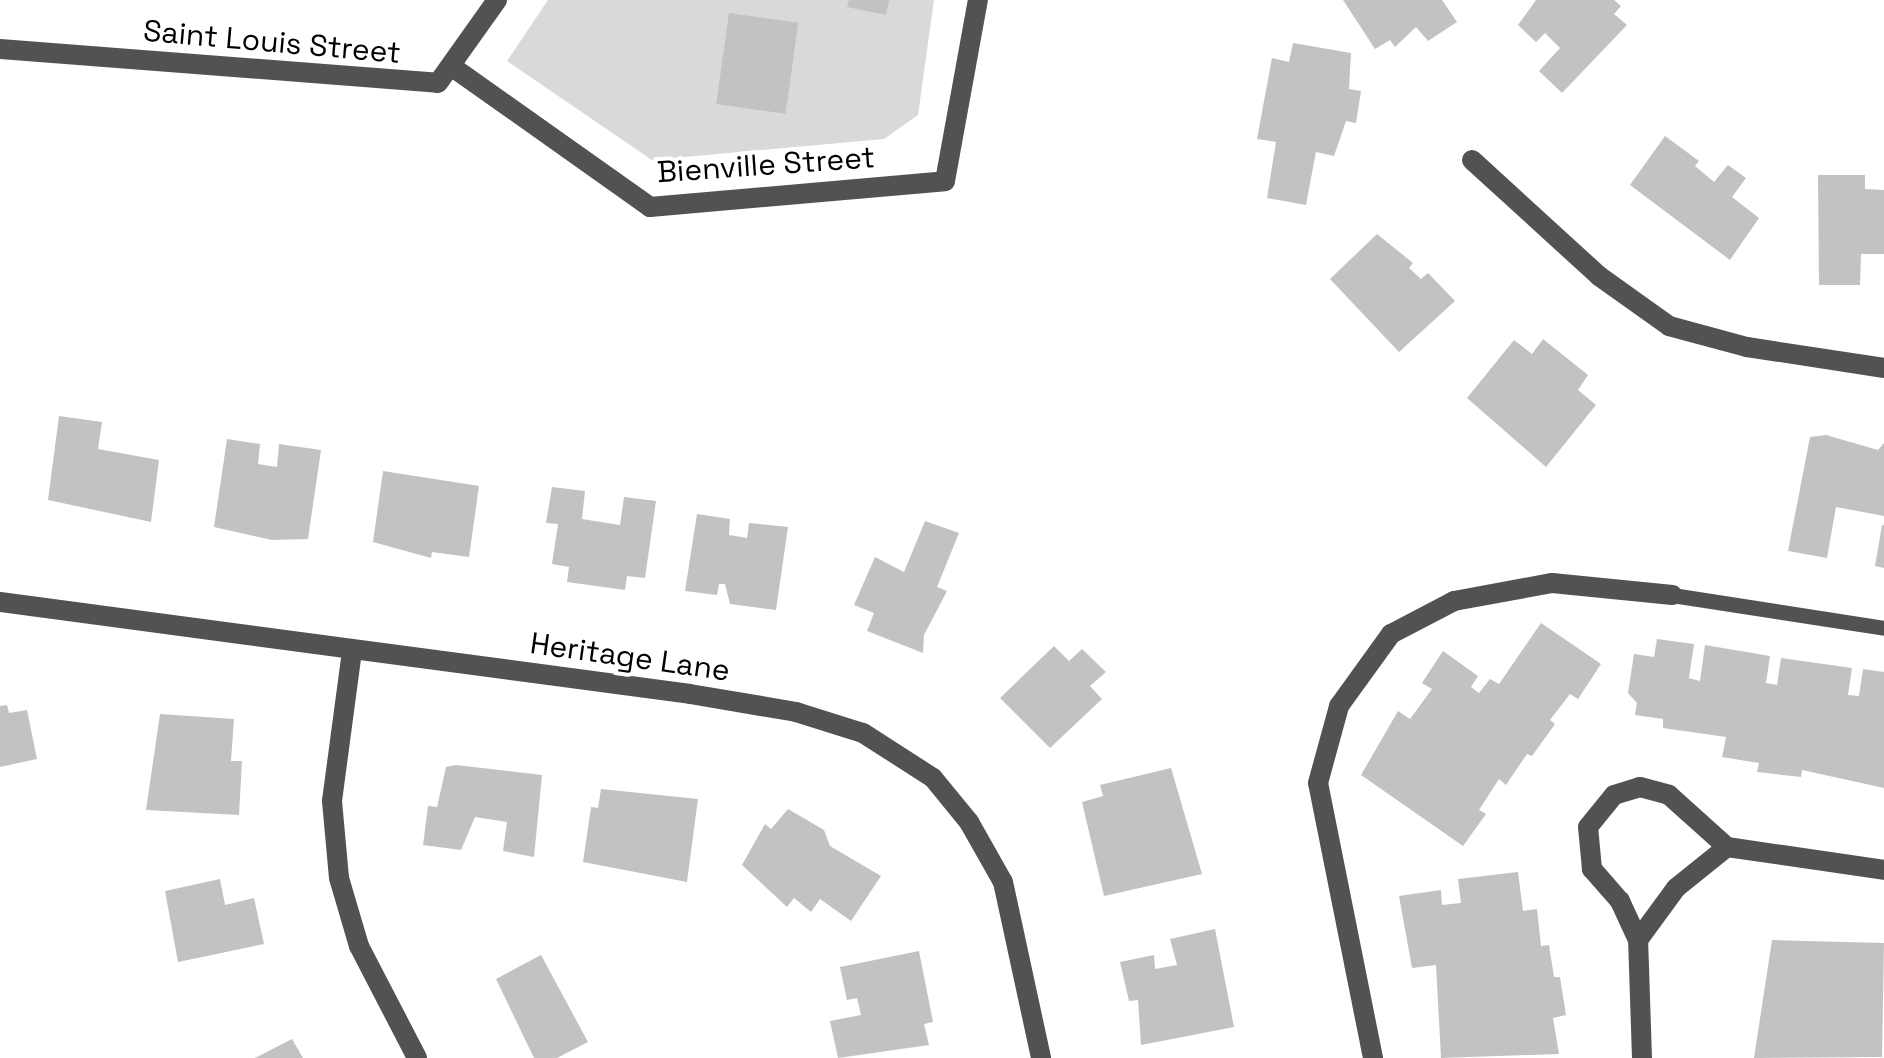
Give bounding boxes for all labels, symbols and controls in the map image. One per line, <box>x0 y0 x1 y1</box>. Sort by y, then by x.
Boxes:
street label: Saint Louis Street <box>142 13 402 71</box>
street label: Bienville Street <box>656 139 876 191</box>
street label: Heritage Lane <box>528 625 732 689</box>

